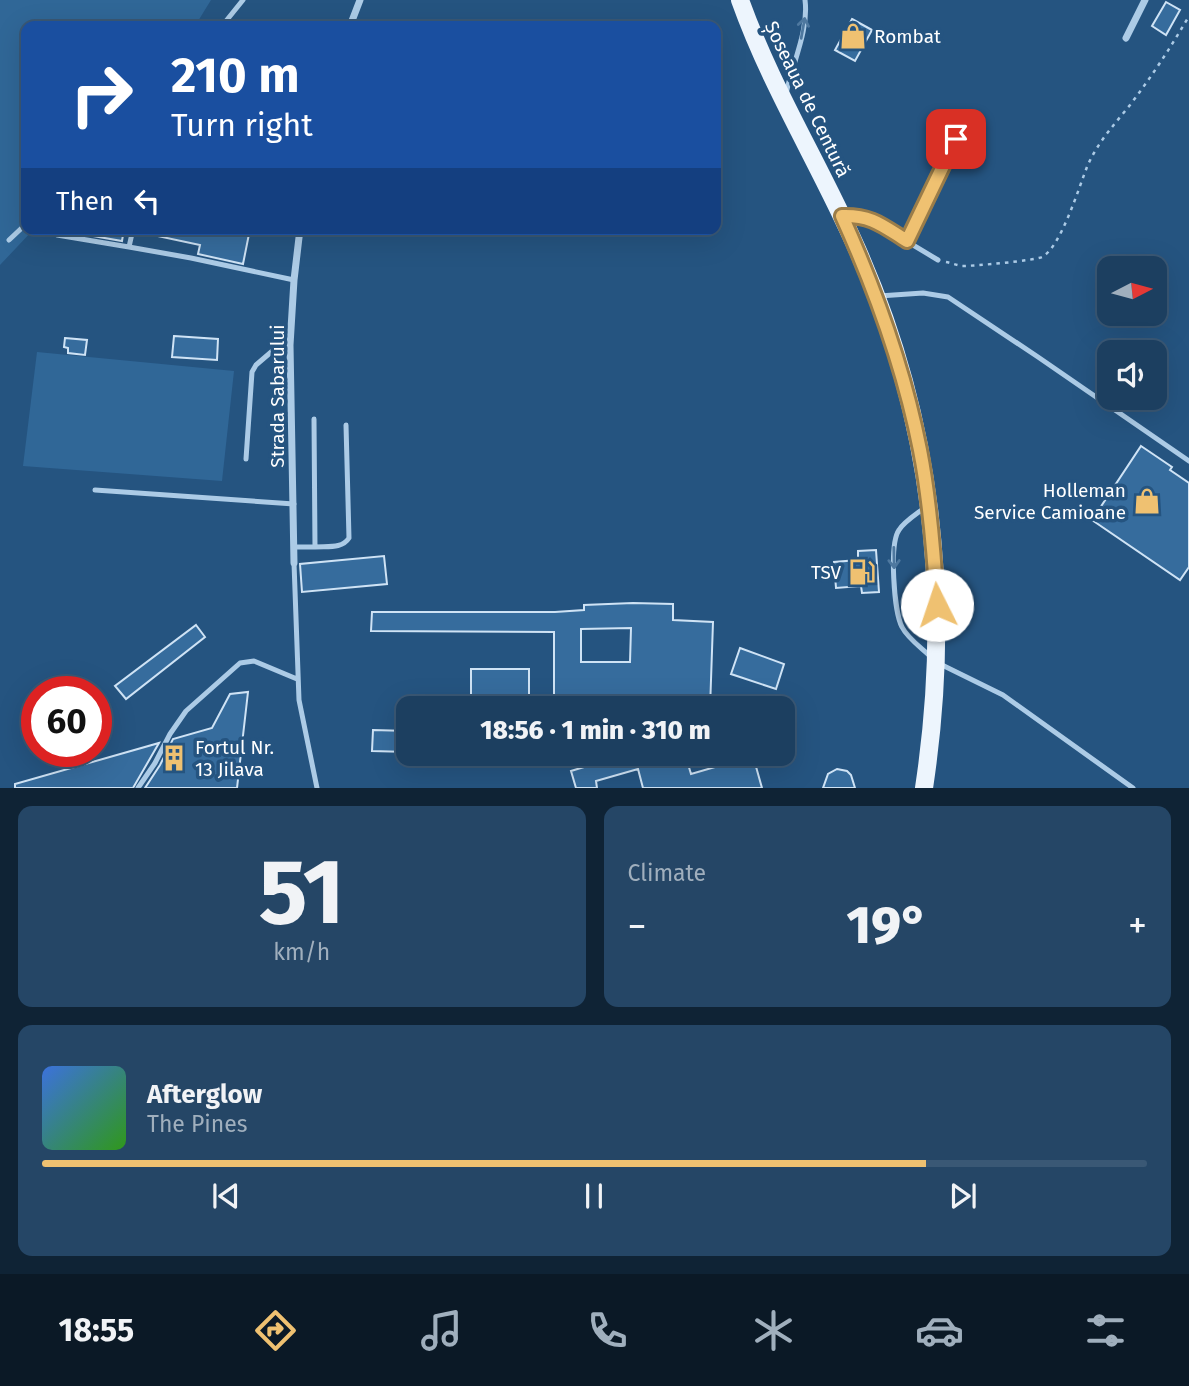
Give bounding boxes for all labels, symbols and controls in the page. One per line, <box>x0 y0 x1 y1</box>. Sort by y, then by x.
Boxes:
street label: Șoseaua de Centură <box>759 17 855 181</box>
one-way arrow <box>797 17 810 40</box>
shop icon: Rombat <box>838 21 868 51</box>
place label: Rombat <box>874 25 941 48</box>
text: 210 m <box>171 46 300 105</box>
icon: right <box>56 49 147 140</box>
text: Turn right <box>171 106 313 144</box>
pin <box>926 109 986 169</box>
icon: arrive <box>937 120 975 158</box>
icon: left <box>128 182 166 220</box>
text: Then <box>56 186 114 217</box>
north arrow <box>1097 256 1167 326</box>
map controls <box>1097 256 1167 410</box>
street label: Strada Sabarului <box>266 324 289 468</box>
button: sound <box>1097 340 1167 410</box>
place label: Holleman Service Camioane <box>974 479 1126 524</box>
shop icon: Holleman Service Camioane <box>1132 486 1162 516</box>
one-way arrow <box>887 546 900 569</box>
fuel station icon: TSV <box>847 557 877 587</box>
place label: TSV <box>811 561 841 584</box>
position arrow <box>900 568 974 642</box>
speed limit sign: 60 <box>21 676 112 767</box>
text: 18:56 · 1 min · 310 m <box>480 715 711 746</box>
place label: Fortul Nr. 13 Jilava <box>195 736 274 781</box>
building icon: Fortul Nr. 13 Jilava <box>159 743 189 773</box>
text: 51 <box>259 838 345 947</box>
text: Climate <box>628 859 706 887</box>
text: 19° <box>847 894 928 957</box>
text: − <box>628 903 647 949</box>
text: + <box>1128 903 1147 949</box>
text: km/h <box>273 938 330 966</box>
text: Afterglow <box>147 1079 262 1110</box>
text: The Pines <box>147 1110 248 1138</box>
icon: previous <box>207 1177 245 1215</box>
icon: pause <box>575 1177 613 1215</box>
icon: next <box>944 1177 982 1215</box>
icon: directions <box>251 1306 300 1355</box>
icon: music <box>417 1306 466 1355</box>
icon: phone <box>583 1306 632 1355</box>
icon: climate <box>749 1306 798 1355</box>
icon: car <box>915 1306 964 1355</box>
icon: filters <box>1081 1306 1130 1355</box>
text: 18:55 <box>59 1311 134 1349</box>

